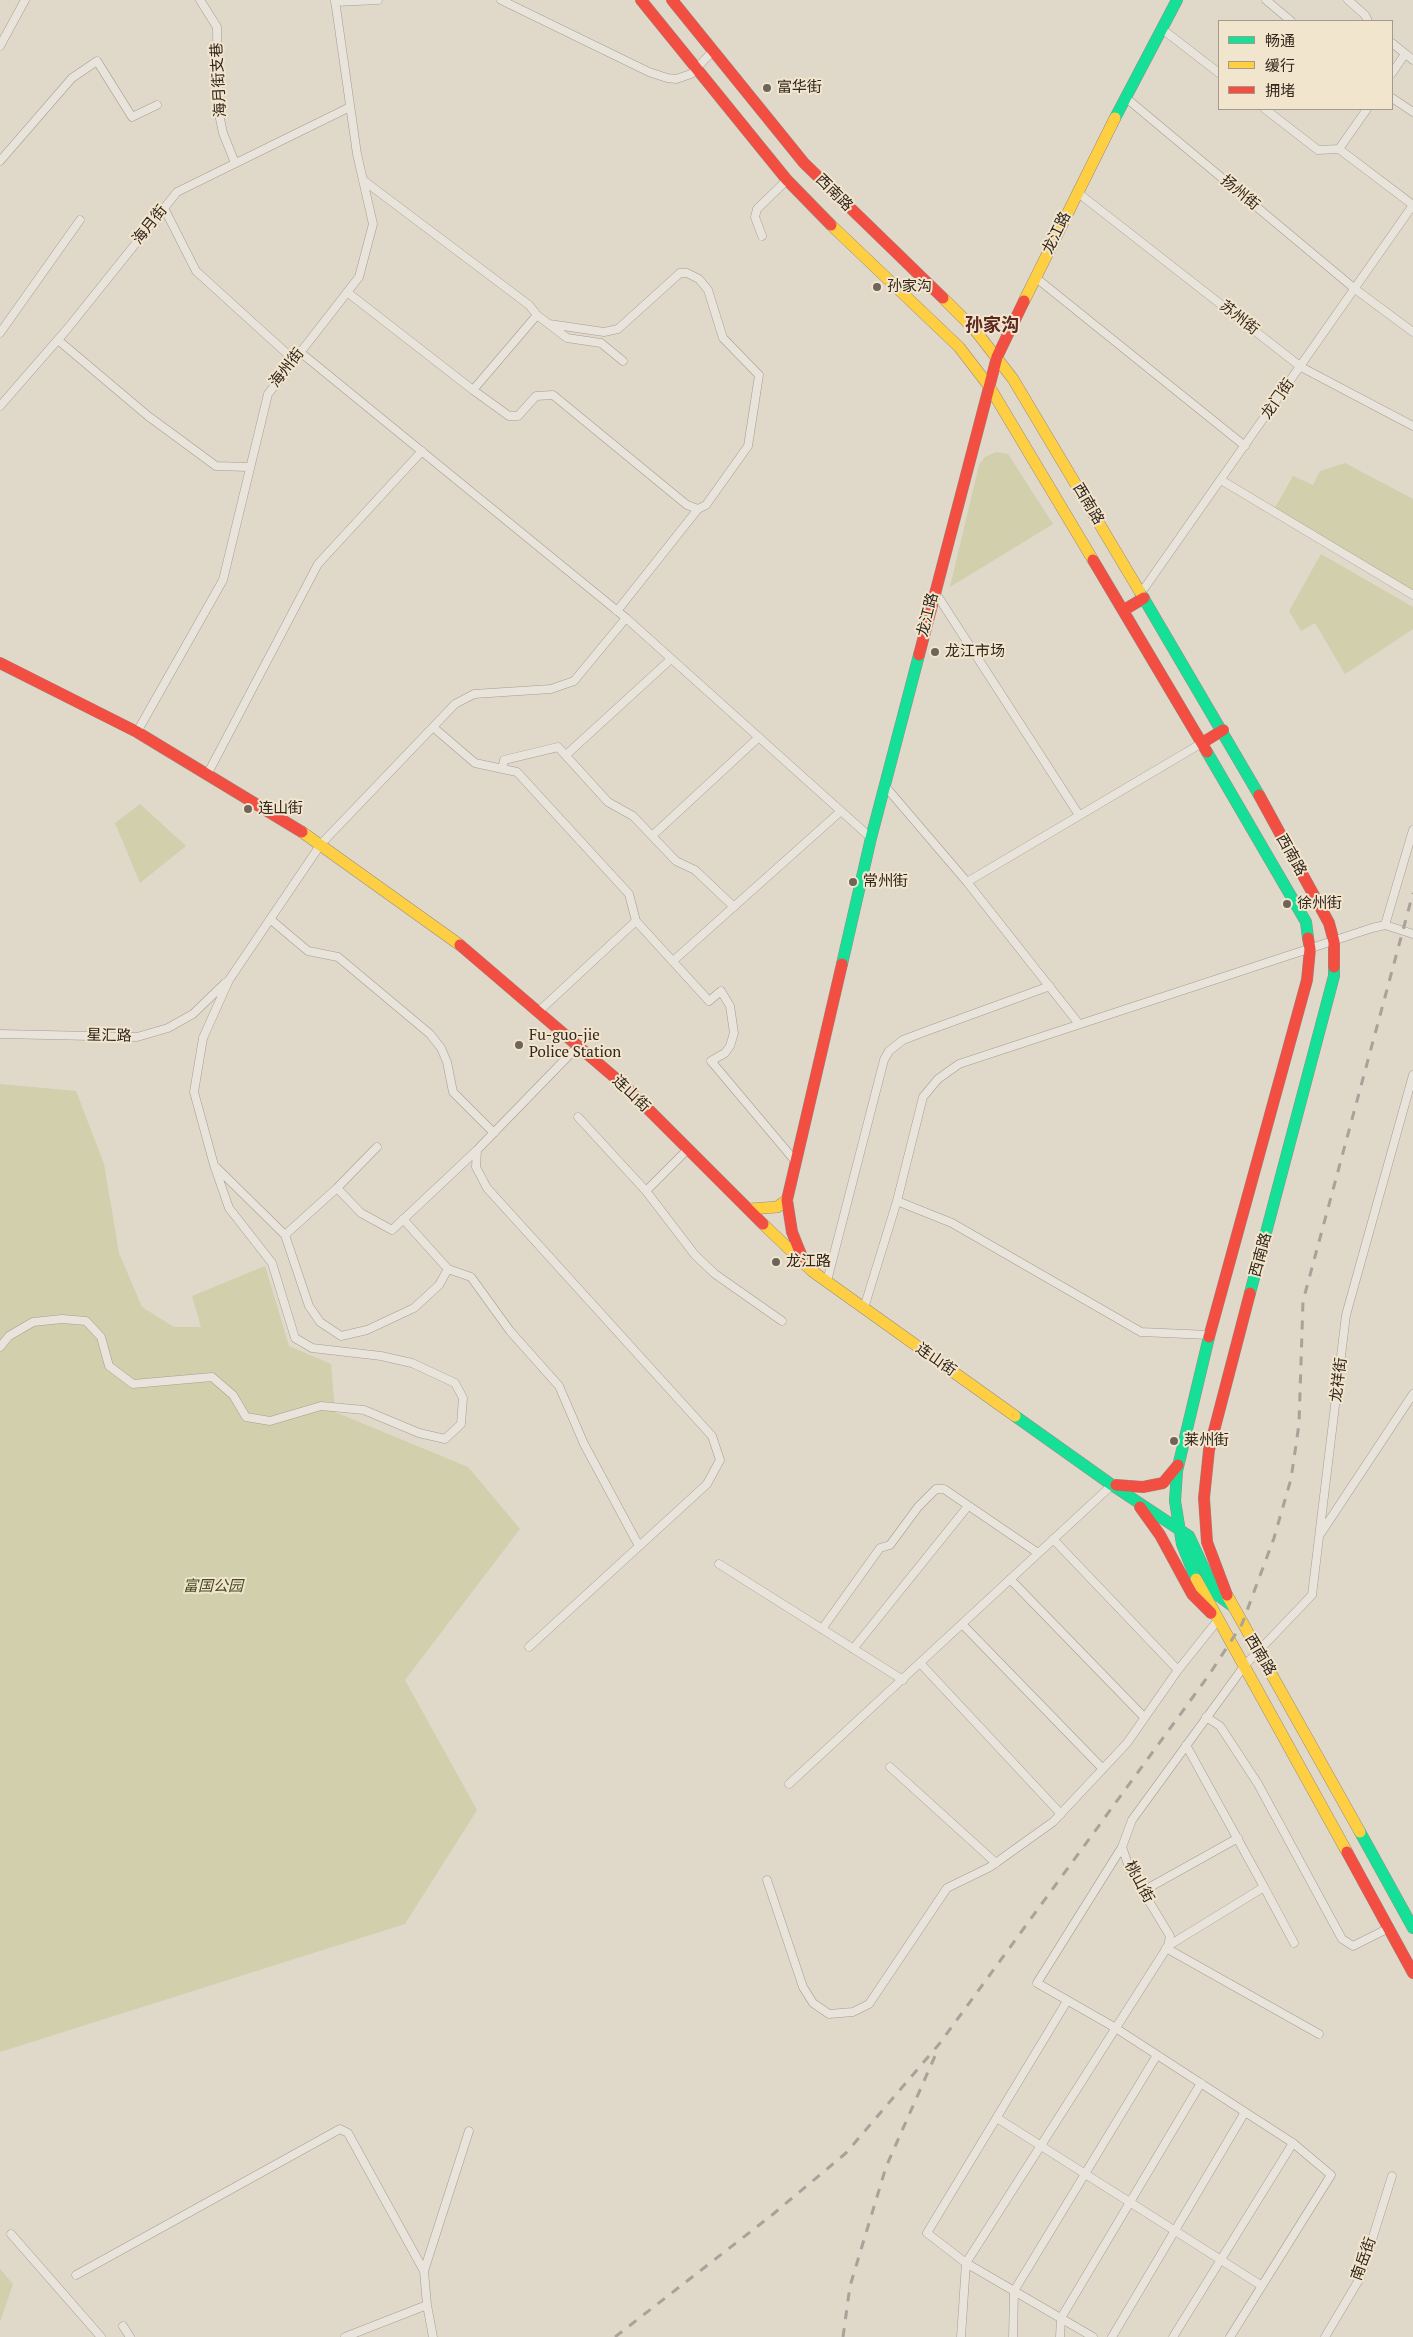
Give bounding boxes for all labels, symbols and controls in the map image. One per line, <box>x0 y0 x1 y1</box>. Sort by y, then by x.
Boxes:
legend <box>1218 20 1393 110</box>
text: 畅通 <box>1265 30 1295 50</box>
street label: 海月街支巷 <box>208 42 230 118</box>
text: 缓行 <box>1265 55 1295 75</box>
place label: 富华街 <box>777 79 822 97</box>
text: 拥堵 <box>1265 80 1295 100</box>
marker: 富华街 <box>761 82 773 94</box>
street label: 西南路 <box>812 171 856 215</box>
street label: 扬州街 <box>1217 172 1263 214</box>
street label: 海月街 <box>129 202 171 248</box>
street label: 龙江路 <box>1039 209 1075 257</box>
place label: 孙家沟 <box>887 278 932 296</box>
marker: 孙家沟 <box>871 281 883 293</box>
street label: 苏州街 <box>1216 297 1262 339</box>
district label: 孙家沟 <box>965 315 1019 337</box>
street label: 海州街 <box>266 345 308 391</box>
street label: 龙门街 <box>1258 375 1298 423</box>
street label: 西南路 <box>1069 480 1107 528</box>
street label: 龙江路 <box>914 591 942 639</box>
place label: 龙江市场 <box>945 643 1005 661</box>
marker: 龙江市场 <box>929 646 941 658</box>
place label: 连山街 <box>258 800 303 818</box>
marker: 连山街 <box>242 803 254 815</box>
street label: 西南路 <box>1272 831 1310 879</box>
place label: 常州街 <box>863 873 908 891</box>
marker: 常州街 <box>847 876 859 888</box>
place label: 徐州街 <box>1297 895 1342 913</box>
marker: 徐州街 <box>1281 898 1293 910</box>
street label: 星汇路 <box>86 1027 132 1045</box>
place label: Fu-guo-jie Police Station <box>529 1027 621 1062</box>
marker: Fu-guo-jie Police Station <box>513 1039 525 1051</box>
street label: 连山街 <box>609 1072 653 1116</box>
street label: 西南路 <box>1246 1231 1276 1279</box>
place label: 龙江路 <box>786 1253 831 1271</box>
marker: 龙江路 <box>770 1256 782 1268</box>
street label: 连山街 <box>912 1340 960 1380</box>
street label: 龙祥街 <box>1327 1357 1351 1403</box>
place label: 莱州街 <box>1184 1432 1229 1450</box>
marker: 莱州街 <box>1168 1435 1180 1447</box>
park label: 富国公园 <box>183 1578 243 1596</box>
street label: 西南路 <box>1241 1631 1279 1679</box>
street label: 桃山街 <box>1120 1858 1158 1906</box>
street label: 南岳街 <box>1348 2235 1380 2283</box>

